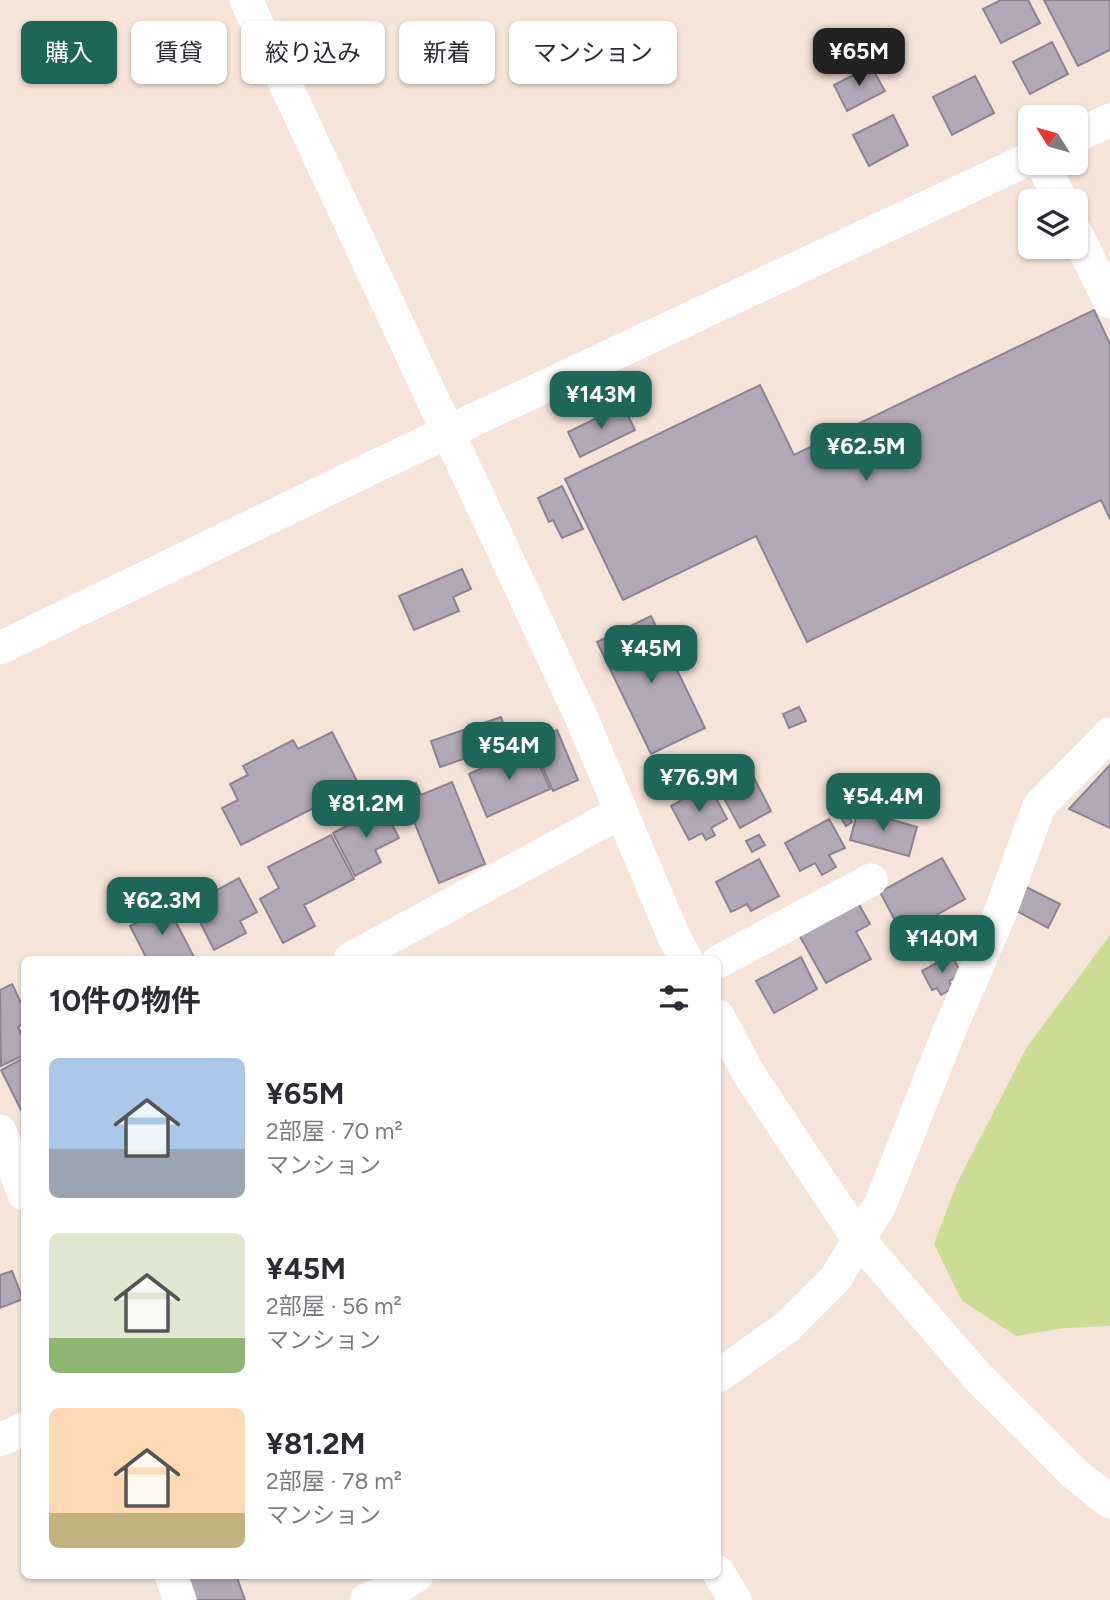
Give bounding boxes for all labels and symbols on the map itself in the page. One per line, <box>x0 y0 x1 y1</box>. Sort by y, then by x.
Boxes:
pin: ¥65M <box>818 28 900 88</box>
north arrow <box>1018 105 1088 175</box>
pin: ¥143M <box>552 372 650 431</box>
pin: ¥62.5M <box>809 424 923 483</box>
pin: ¥45M <box>610 626 692 685</box>
pin: ¥54M <box>468 722 550 782</box>
pin: ¥76.9M <box>642 754 756 814</box>
pin: ¥54.4M <box>826 774 940 833</box>
pin: ¥81.2M <box>309 780 423 840</box>
pin: ¥62.3M <box>105 878 219 937</box>
pin: ¥140M <box>893 916 991 975</box>

